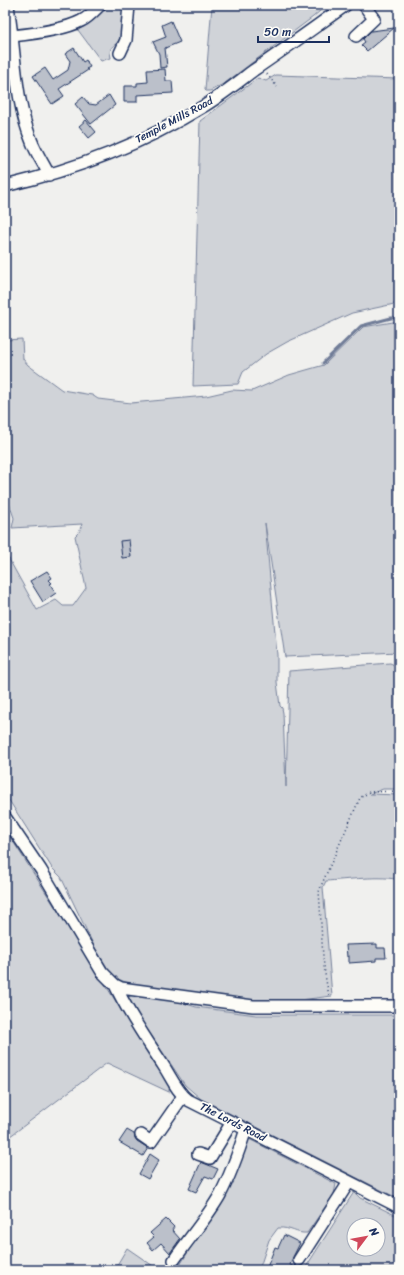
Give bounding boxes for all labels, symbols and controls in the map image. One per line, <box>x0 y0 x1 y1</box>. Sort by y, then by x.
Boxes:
scale bar <box>258 18 329 44</box>
text: 50 m <box>264 21 291 43</box>
street label: Temple Mills Road <box>132 91 217 149</box>
street label: The Lords Road <box>196 1097 271 1147</box>
north arrow <box>346 1217 386 1257</box>
text: N <box>363 1223 384 1241</box>

